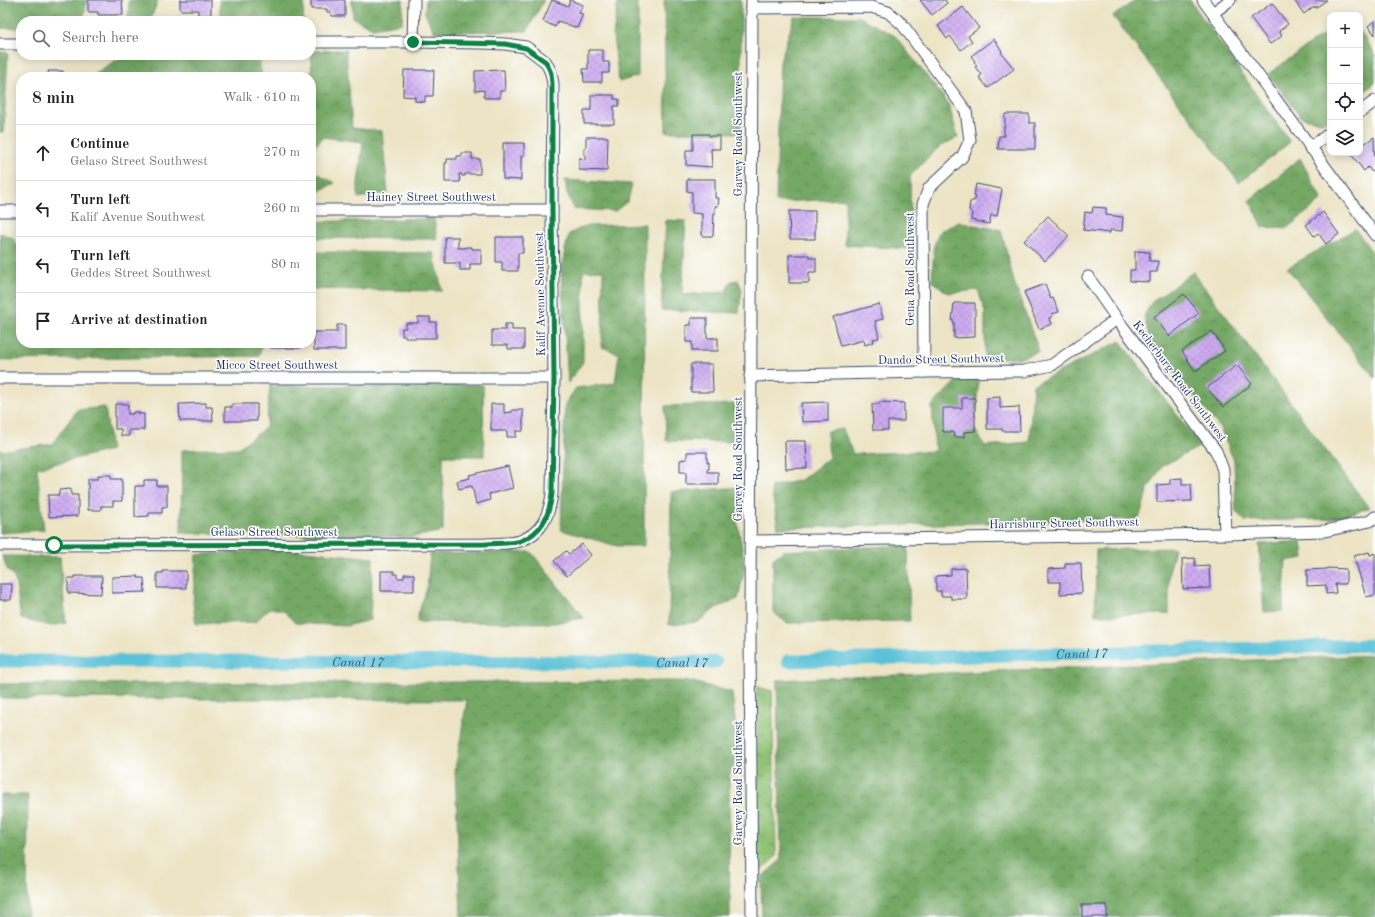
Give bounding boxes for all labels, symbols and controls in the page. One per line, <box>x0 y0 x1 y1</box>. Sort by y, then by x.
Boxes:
map controls <box>1327 12 1363 156</box>
button: + <box>1327 12 1363 48</box>
search box <box>16 16 316 60</box>
icon: search <box>30 27 52 49</box>
text: Search here <box>62 31 139 46</box>
route end <box>404 33 422 51</box>
button: − <box>1327 48 1363 84</box>
street label: Garvey Road Southwest <box>733 72 745 196</box>
button: locate <box>1327 84 1363 120</box>
text: 8 min <box>32 90 75 107</box>
text: Walk · 610 m <box>223 91 300 104</box>
button: layers <box>1327 120 1363 156</box>
text: Continue <box>70 137 129 152</box>
icon: ahead <box>32 142 54 164</box>
text: 270 m <box>263 146 300 159</box>
text: Gelaso Street Southwest <box>70 155 208 168</box>
street label: Hainey Street Southwest <box>366 192 496 204</box>
text: Turn left <box>70 193 130 208</box>
icon: left <box>32 198 54 220</box>
text: 260 m <box>263 202 300 215</box>
text: Kalif Avenue Southwest <box>70 211 205 224</box>
street label: Gena Road Southwest <box>905 212 917 326</box>
street label: Kalif Avenue Southwest <box>534 232 548 356</box>
text: Turn left <box>70 249 130 264</box>
icon: left <box>32 254 54 276</box>
text: 80 m <box>271 258 300 271</box>
text: Geddes Street Southwest <box>70 267 211 280</box>
icon: arrive <box>32 310 54 332</box>
text: Arrive at destination <box>70 313 208 328</box>
street label: Kecherburg Road Southwest <box>1130 319 1229 444</box>
street label: Dando Street Southwest <box>878 353 1004 367</box>
street label: Micco Street Southwest <box>216 360 338 372</box>
street label: Garvey Road Southwest <box>733 397 745 521</box>
street label: Harrisburg Street Southwest <box>989 517 1139 531</box>
street label: Gelaso Street Southwest <box>210 527 338 539</box>
route start <box>45 536 63 554</box>
water label: Canal 17 <box>1055 647 1109 662</box>
water label: Canal 17 <box>332 656 385 670</box>
water label: Canal 17 <box>656 657 709 670</box>
street label: Garvey Road Southwest <box>733 721 745 845</box>

